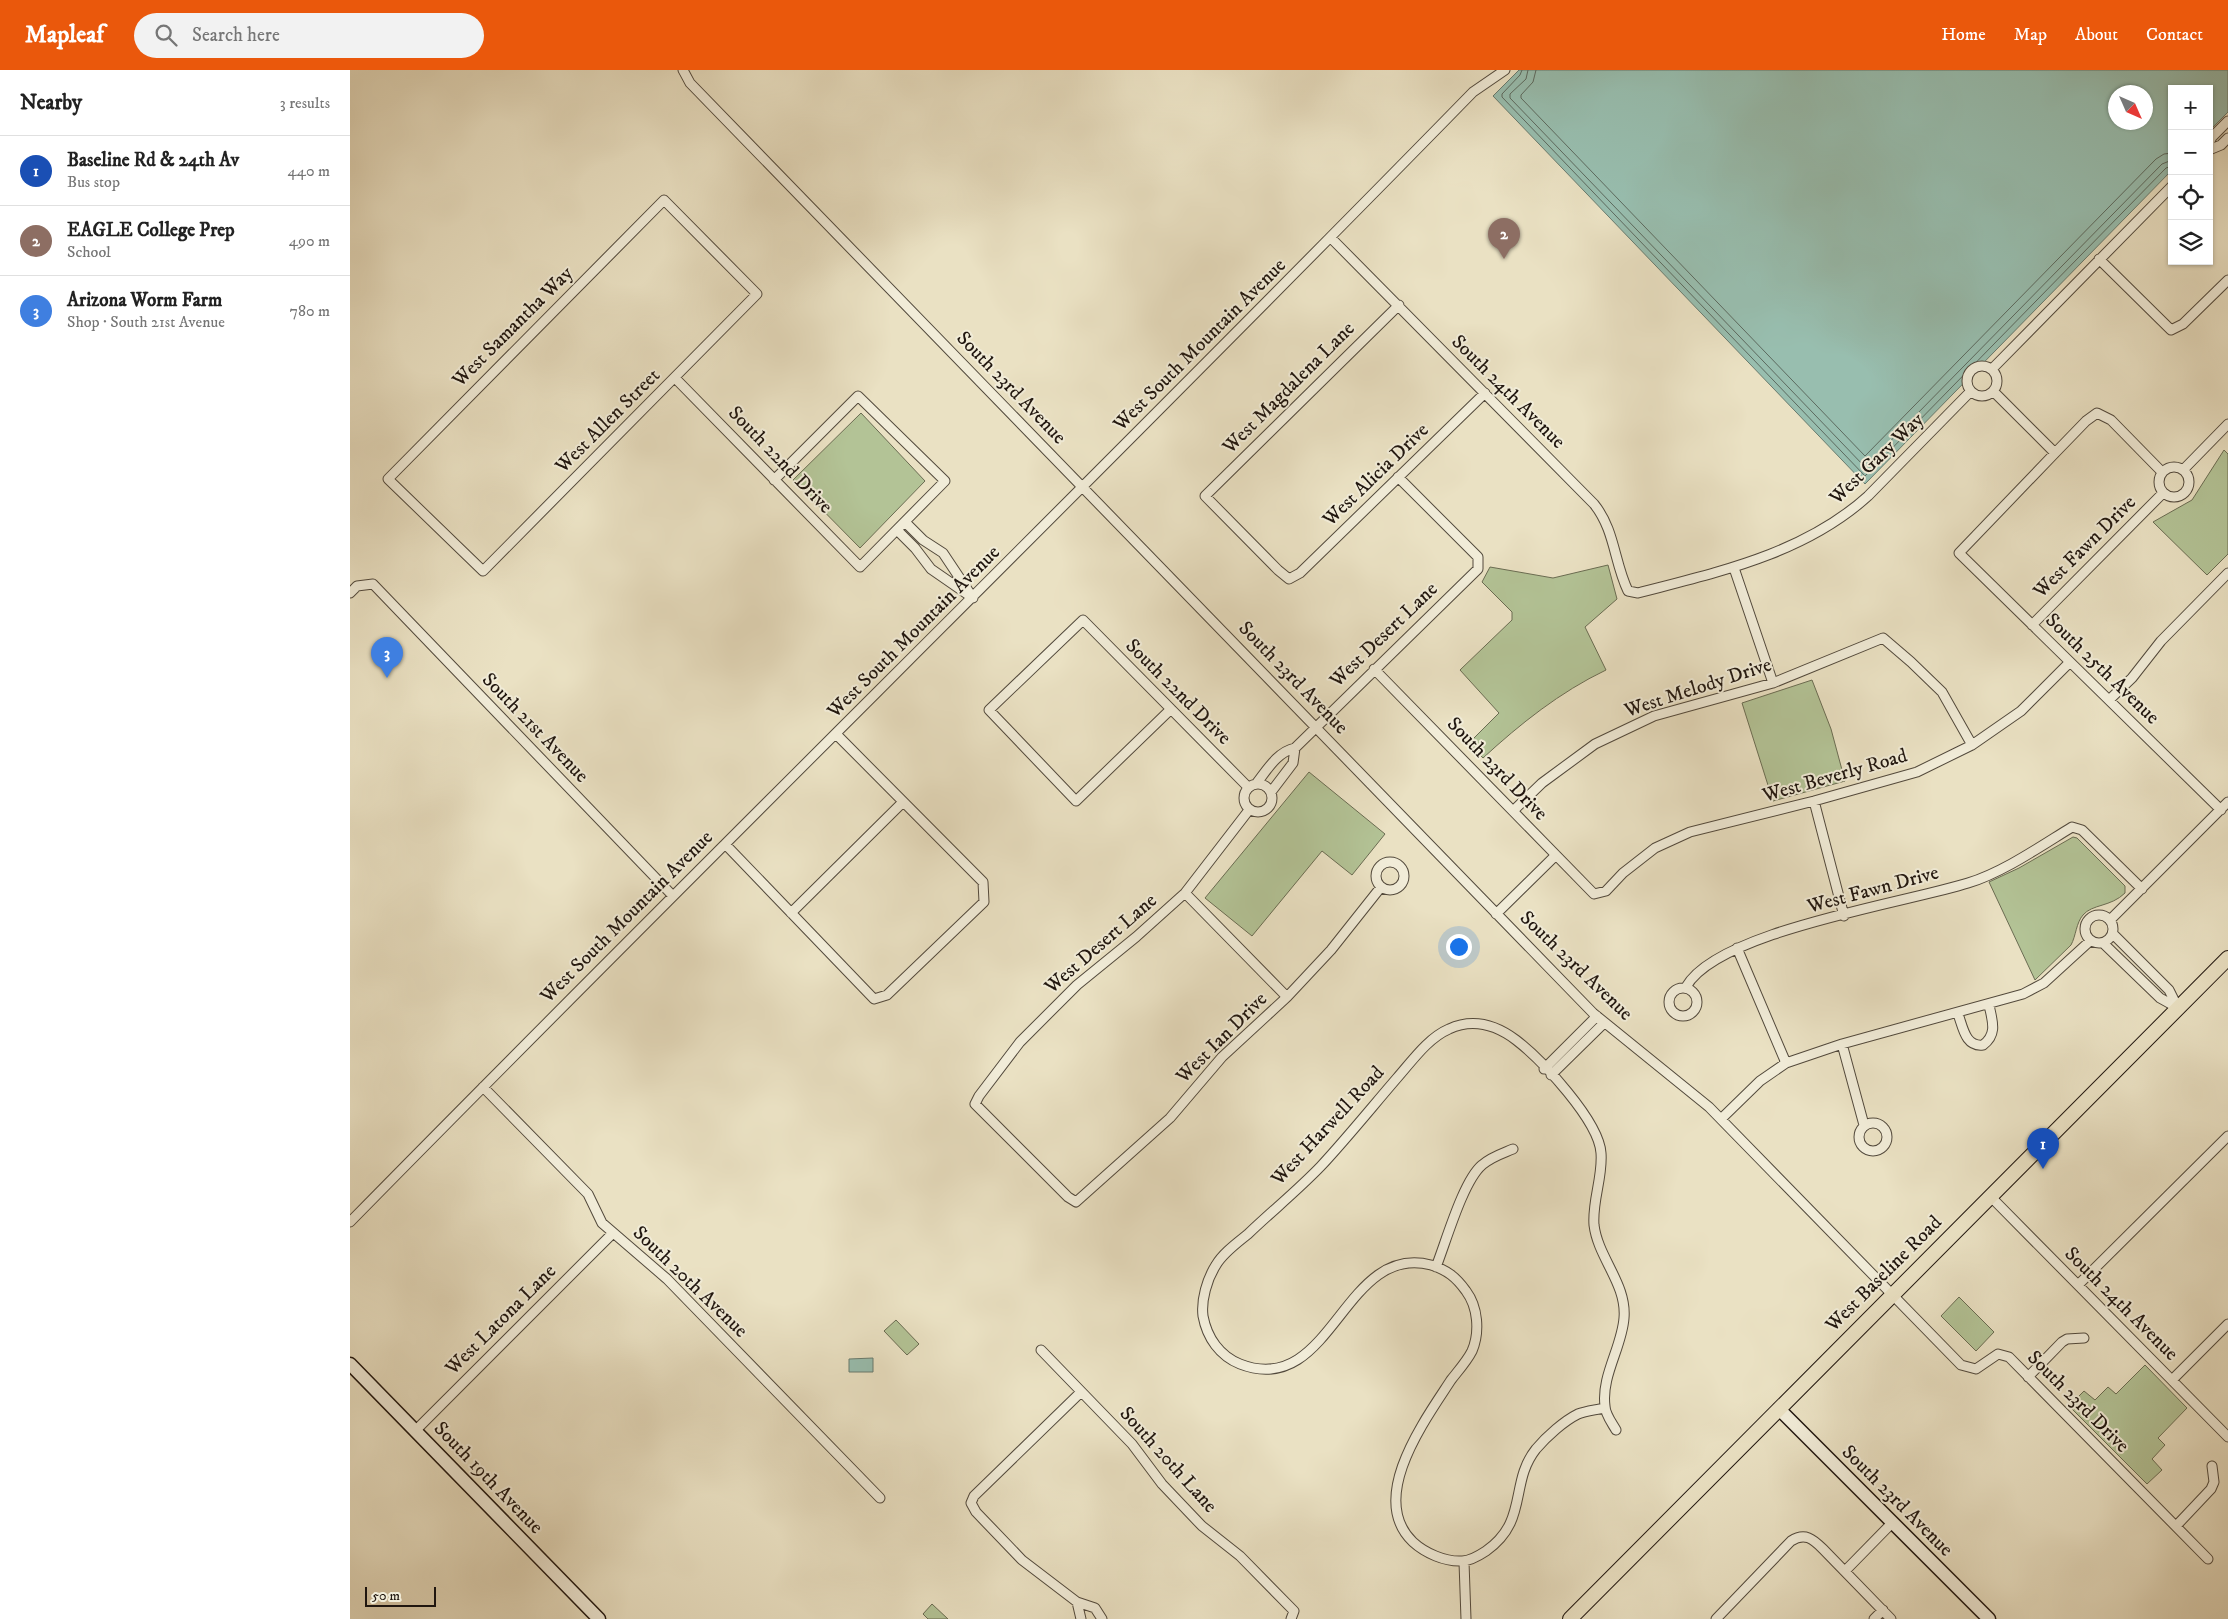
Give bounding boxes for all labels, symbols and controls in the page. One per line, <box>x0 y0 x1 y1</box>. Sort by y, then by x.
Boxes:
search box <box>134 13 484 58</box>
text: Mapleaf <box>25 20 104 50</box>
icon: search <box>152 21 180 49</box>
text: Search here <box>192 24 280 47</box>
text: Home <box>1941 24 1986 46</box>
text: Map <box>2014 24 2047 46</box>
text: About <box>2075 24 2118 46</box>
text: Contact <box>2146 24 2203 46</box>
north arrow <box>2108 85 2153 130</box>
map controls <box>2168 85 2213 265</box>
button: + <box>2168 85 2213 130</box>
text: Nearby <box>20 90 82 116</box>
text: 3 results <box>280 93 330 113</box>
button: − <box>2168 130 2213 175</box>
text: Baseline Rd & 24th Av <box>67 149 239 172</box>
text: 1 <box>33 161 39 181</box>
text: 440 m <box>288 161 330 181</box>
text: Bus stop <box>67 172 120 192</box>
button: locate <box>2168 175 2213 220</box>
pin: 2 <box>1488 218 1520 259</box>
text: EAGLE College Prep <box>67 219 235 242</box>
button: layers <box>2168 220 2213 265</box>
text: 2 <box>32 231 40 251</box>
text: 490 m <box>289 231 330 251</box>
text: School <box>67 242 111 262</box>
street label: West South Mountain Avenue <box>1108 253 1292 437</box>
street label: West Samantha Way <box>447 261 579 393</box>
text: Arizona Worm Farm <box>67 289 222 312</box>
text: 3 <box>33 301 39 321</box>
text: 780 m <box>290 301 330 321</box>
text: Shop · South 21st Avenue <box>67 312 225 332</box>
street label: West Magdalena Lane <box>1217 317 1360 460</box>
street label: South 23rd Avenue <box>951 326 1071 450</box>
street label: South 24th Avenue <box>1446 330 1570 454</box>
street label: West Allen Street <box>550 363 666 479</box>
street label: South 22nd Drive <box>722 401 838 519</box>
street label: West Gary Way <box>1824 407 1930 511</box>
street label: West Alicia Drive <box>1317 418 1434 533</box>
street label: West Fawn Drive <box>2028 490 2142 604</box>
street label: West South Mountain Avenue <box>822 540 1006 724</box>
street label: West Desert Lane <box>1324 577 1443 694</box>
street label: South 25th Avenue <box>2040 608 2164 730</box>
street label: South 23rd Avenue <box>1233 616 1353 740</box>
street label: South 22nd Drive <box>1120 634 1236 750</box>
pin: 3 <box>371 637 403 678</box>
street label: West Melody Drive <box>1620 652 1775 724</box>
street label: South 21st Avenue <box>476 668 594 788</box>
street label: South 23rd Drive <box>1441 712 1553 826</box>
street label: West Beverly Road <box>1759 743 1910 809</box>
street label: West South Mountain Avenue <box>535 825 719 1009</box>
street label: West Fawn Drive <box>1804 860 1942 920</box>
street label: West Desert Lane <box>1039 888 1162 1000</box>
street label: South 23rd Avenue <box>1514 906 1638 1026</box>
your location <box>1446 934 1472 960</box>
street label: West Ian Drive <box>1170 987 1273 1090</box>
street label: West Harwell Road <box>1265 1061 1390 1192</box>
pin: 1 <box>2027 1128 2059 1169</box>
street label: West Baseline Road <box>1820 1210 1948 1338</box>
street label: South 20th Avenue <box>627 1221 753 1343</box>
street label: South 24th Avenue <box>2059 1242 2183 1366</box>
street label: West Latona Lane <box>440 1259 562 1381</box>
street label: South 23rd Drive <box>2022 1346 2134 1458</box>
street label: South 20th Lane <box>1114 1402 1222 1518</box>
street label: South 19th Avenue <box>428 1416 548 1540</box>
street label: South 23rd Avenue <box>1836 1440 1958 1562</box>
scale bar <box>365 1584 436 1607</box>
text: 50 m <box>372 1587 400 1605</box>

